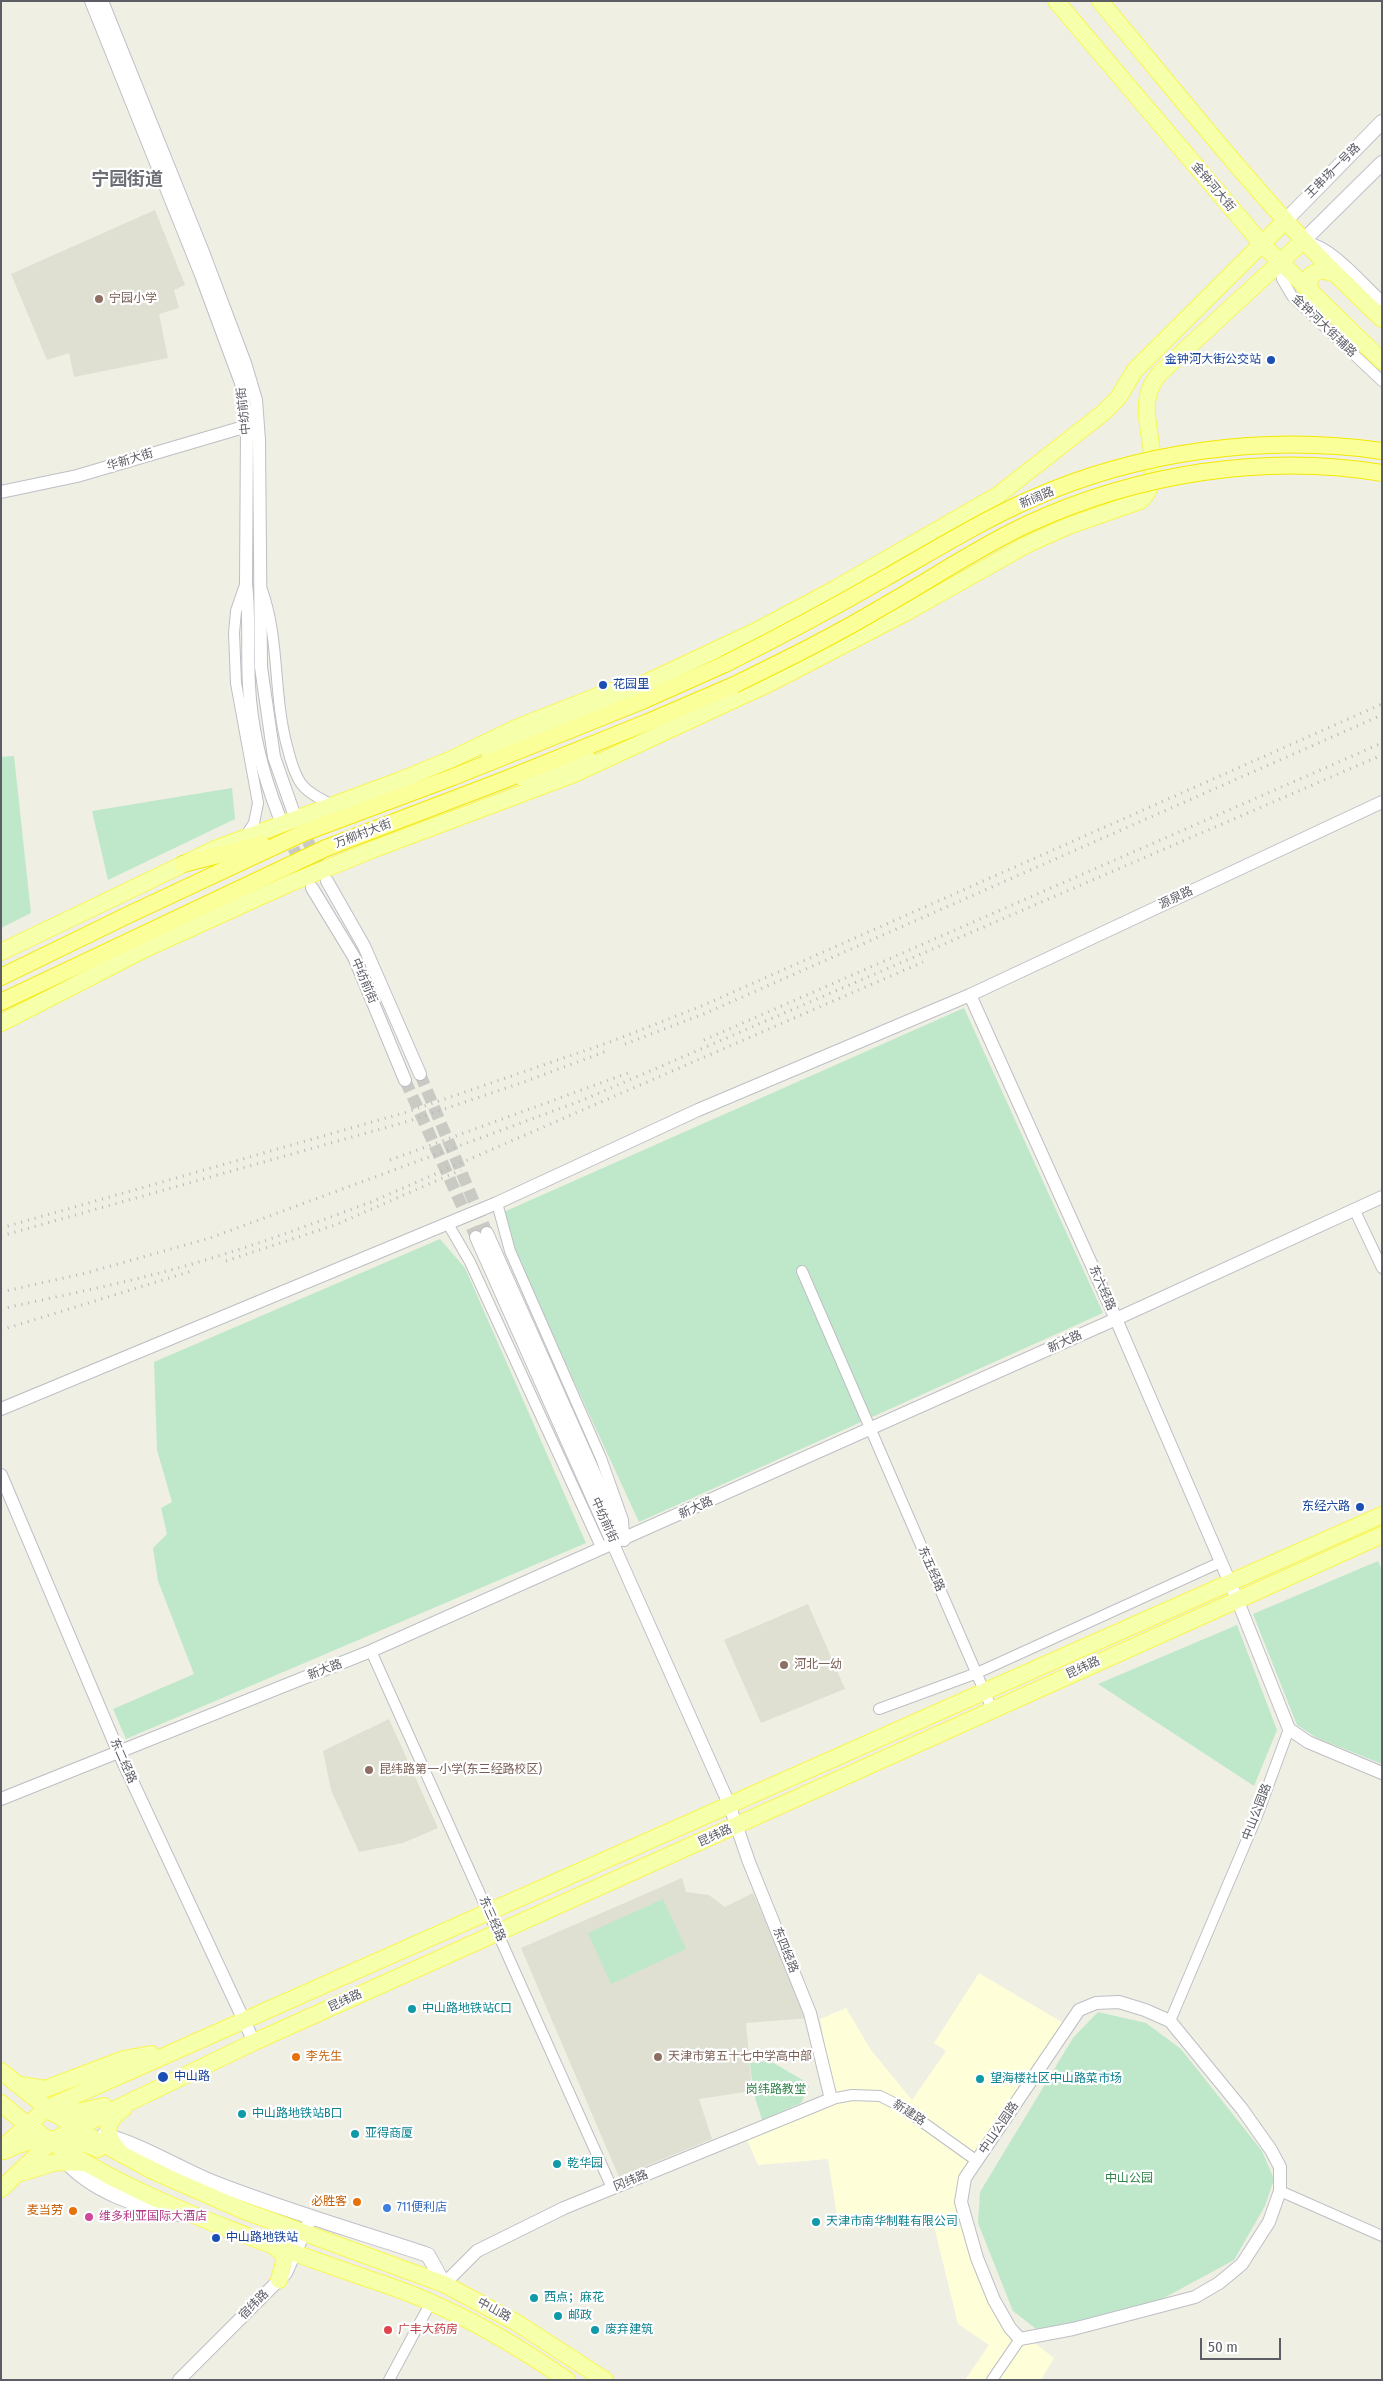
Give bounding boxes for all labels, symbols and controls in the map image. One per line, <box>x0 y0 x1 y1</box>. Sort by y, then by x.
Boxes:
street label: 王串场一号路 <box>1302 140 1364 202</box>
street label: 金钟河大街 <box>1188 159 1238 215</box>
district label: 宁园街道 <box>91 169 163 191</box>
place label: 宁园小学 <box>109 292 157 306</box>
street label: 金钟河大街辅路 <box>1289 292 1359 360</box>
marker: 宁园小学 <box>93 293 105 305</box>
place label: 金钟河大街公交站 <box>1165 353 1261 367</box>
marker: 金钟河大街公交站 <box>1265 354 1277 366</box>
street label: 中纺前街 <box>234 386 254 436</box>
street label: 华新大街 <box>105 446 155 474</box>
street label: 新阔路 <box>1018 484 1056 512</box>
place label: 花园里 <box>613 678 649 692</box>
marker: 花园里 <box>597 679 609 691</box>
street label: 万柳村大街 <box>332 817 394 851</box>
street label: 源泉路 <box>1157 884 1195 912</box>
street label: 中纺前街 <box>348 956 380 1006</box>
street label: 东六经路 <box>1086 1263 1118 1313</box>
street label: 新大路 <box>1046 1328 1084 1356</box>
street label: 新大路 <box>677 1494 715 1522</box>
street label: 中纺前街 <box>588 1495 620 1545</box>
place label: 东经六路 <box>1302 1500 1350 1514</box>
marker: 东经六路 <box>1354 1501 1366 1513</box>
street label: 东五经路 <box>915 1544 947 1594</box>
street label: 昆纬路 <box>1064 1654 1102 1682</box>
street label: 新大路 <box>306 1657 344 1683</box>
place label: 河北一幼 <box>794 1658 842 1672</box>
marker: 河北一幼 <box>778 1659 790 1671</box>
street label: 东二经路 <box>107 1736 139 1786</box>
place label: 昆纬路第一小学(东三经路校区) <box>379 1763 542 1777</box>
marker: 昆纬路第一小学(东三经路校区) <box>363 1764 375 1776</box>
street label: 中山公园路 <box>1240 1781 1274 1843</box>
street label: 昆纬路 <box>696 1822 734 1850</box>
street label: 东三经路 <box>476 1894 508 1944</box>
street label: 东四经路 <box>769 1925 801 1975</box>
street label: 昆纬路 <box>326 1987 364 2015</box>
place label: 中山路地铁站C口 <box>422 2002 512 2016</box>
marker: 中山路地铁站C口 <box>406 2003 418 2015</box>
place label: 李先生 <box>306 2050 342 2064</box>
place label: 天津市第五十七中学高中部 <box>668 2050 812 2064</box>
marker: 李先生 <box>290 2051 302 2063</box>
marker: 天津市第五十七中学高中部 <box>652 2051 664 2063</box>
marker: 中山路 <box>156 2070 170 2084</box>
place label: 中山路 <box>174 2070 210 2084</box>
place label: 望海楼社区中山路菜市场 <box>990 2072 1122 2086</box>
marker: 望海楼社区中山路菜市场 <box>974 2073 986 2085</box>
park label: 岗纬路教堂 <box>746 2083 806 2097</box>
street label: 新建路 <box>890 2097 928 2129</box>
street label: 中山公园路 <box>976 2099 1022 2157</box>
place label: 中山路地铁站B口 <box>252 2107 343 2121</box>
marker: 中山路地铁站B口 <box>236 2108 248 2120</box>
place label: 亚得商厦 <box>365 2127 413 2141</box>
marker: 亚得商厦 <box>349 2128 361 2140</box>
place label: 乾华园 <box>567 2157 603 2171</box>
marker: 乾华园 <box>551 2158 563 2170</box>
street label: 冈纬路 <box>612 2168 650 2194</box>
park label: 中山公园 <box>1105 2172 1153 2186</box>
place label: 必胜客 <box>311 2195 347 2209</box>
marker: 必胜客 <box>351 2196 363 2208</box>
place label: 711便利店 <box>397 2201 447 2215</box>
marker: 711便利店 <box>381 2202 393 2214</box>
place label: 麦当劳 <box>27 2204 63 2218</box>
marker: 麦当劳 <box>67 2205 79 2217</box>
place label: 维多利亚国际大酒店 <box>99 2210 207 2224</box>
marker: 维多利亚国际大酒店 <box>83 2211 95 2223</box>
place label: 天津市南华制鞋有限公司 <box>826 2215 958 2229</box>
marker: 天津市南华制鞋有限公司 <box>810 2216 822 2228</box>
place label: 中山路地铁站 <box>226 2231 298 2245</box>
marker: 中山路地铁站 <box>210 2232 222 2244</box>
street label: 宿纬路 <box>236 2287 272 2323</box>
place label: 西点；麻花 <box>544 2291 604 2305</box>
marker: 西点；麻花 <box>528 2292 540 2304</box>
street label: 中山路 <box>475 2295 513 2325</box>
place label: 邮政 <box>568 2309 592 2323</box>
marker: 邮政 <box>552 2310 564 2322</box>
place label: 广丰大药房 <box>398 2323 458 2337</box>
place label: 废弃建筑 <box>605 2323 653 2337</box>
marker: 广丰大药房 <box>382 2324 394 2336</box>
marker: 废弃建筑 <box>589 2324 601 2336</box>
scale bar <box>1203 2328 1284 2360</box>
text: 50 m <box>1208 2338 1238 2356</box>

